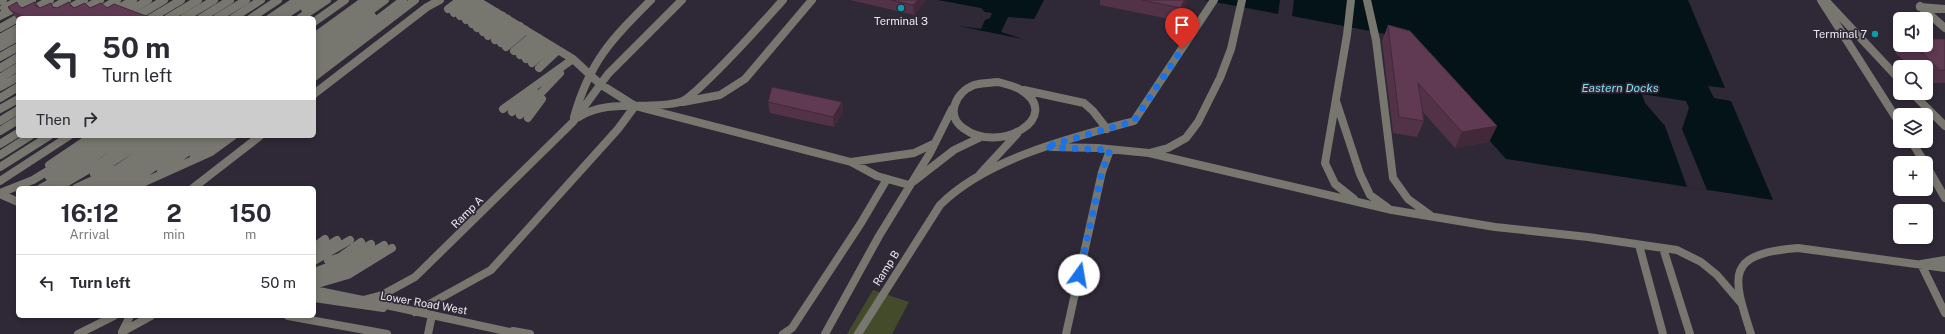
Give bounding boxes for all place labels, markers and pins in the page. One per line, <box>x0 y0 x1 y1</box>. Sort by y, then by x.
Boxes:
marker: Terminal 3 <box>896 3 906 13</box>
pin <box>1165 8 1199 49</box>
place label: Terminal 3 <box>874 15 928 27</box>
place label: Terminal 7 <box>1813 28 1867 40</box>
marker: Terminal 7 <box>1870 29 1880 39</box>

